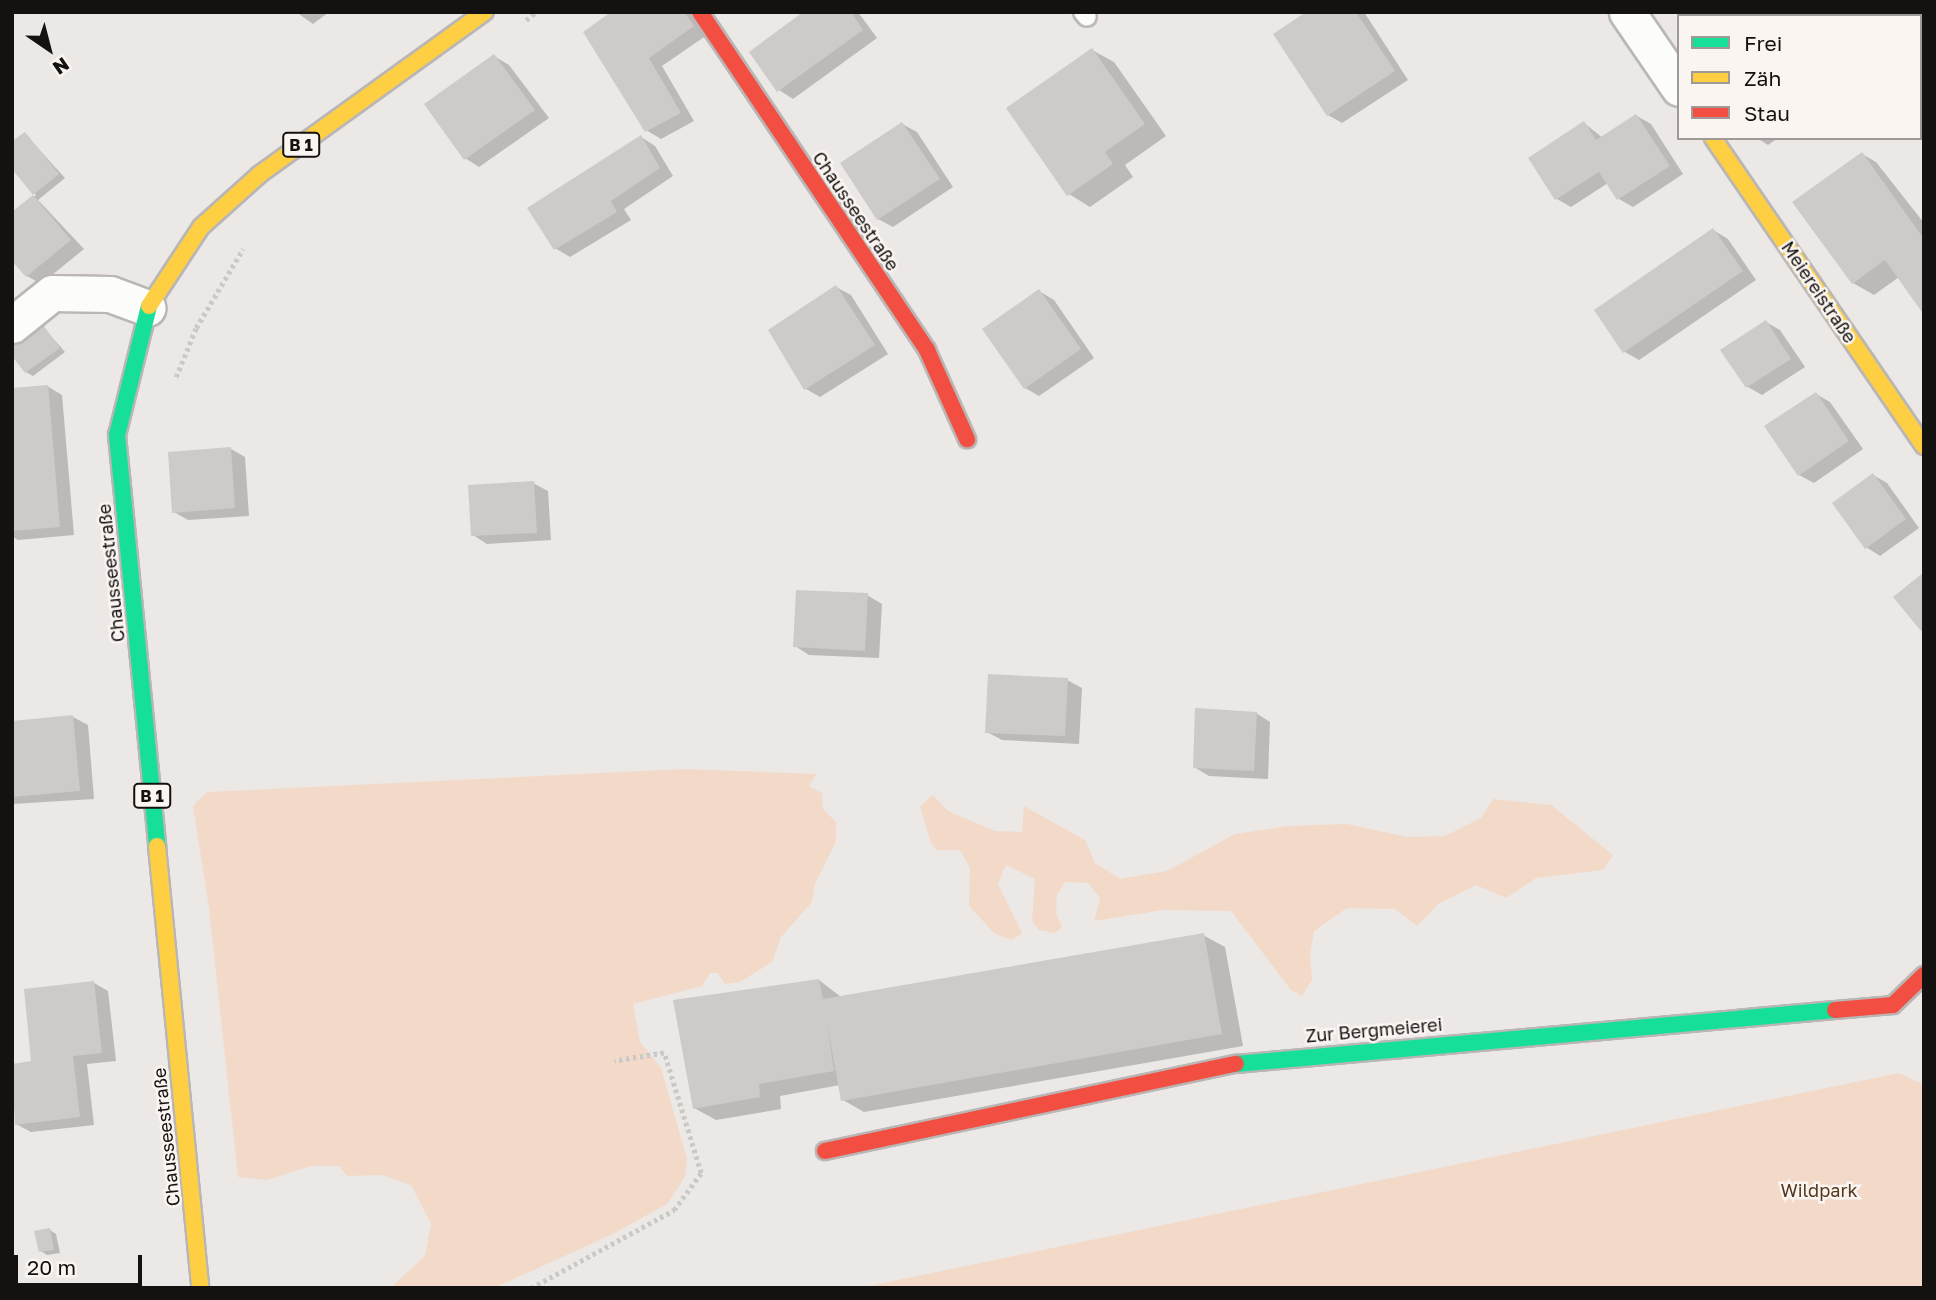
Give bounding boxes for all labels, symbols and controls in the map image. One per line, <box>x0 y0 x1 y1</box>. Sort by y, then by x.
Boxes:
north arrow <box>14 14 84 84</box>
legend <box>1677 14 1922 140</box>
text: Frei <box>1744 30 1782 56</box>
text: N <box>49 53 74 80</box>
text: Zäh <box>1744 65 1781 91</box>
text: Stau <box>1744 100 1790 126</box>
road number: B 1 <box>282 132 320 158</box>
street label: Chausseestraße <box>808 147 904 275</box>
street label: Meiereistraße <box>1777 237 1861 347</box>
street label: Chausseestraße <box>93 503 129 643</box>
road number: B 1 <box>133 783 171 808</box>
street label: Zur Bergmeierei <box>1305 1013 1443 1047</box>
street label: Chausseestraße <box>148 1067 184 1207</box>
park label: Wildpark <box>1780 1179 1858 1201</box>
scale bar <box>18 1240 145 1284</box>
text: 20 m <box>27 1254 76 1280</box>

